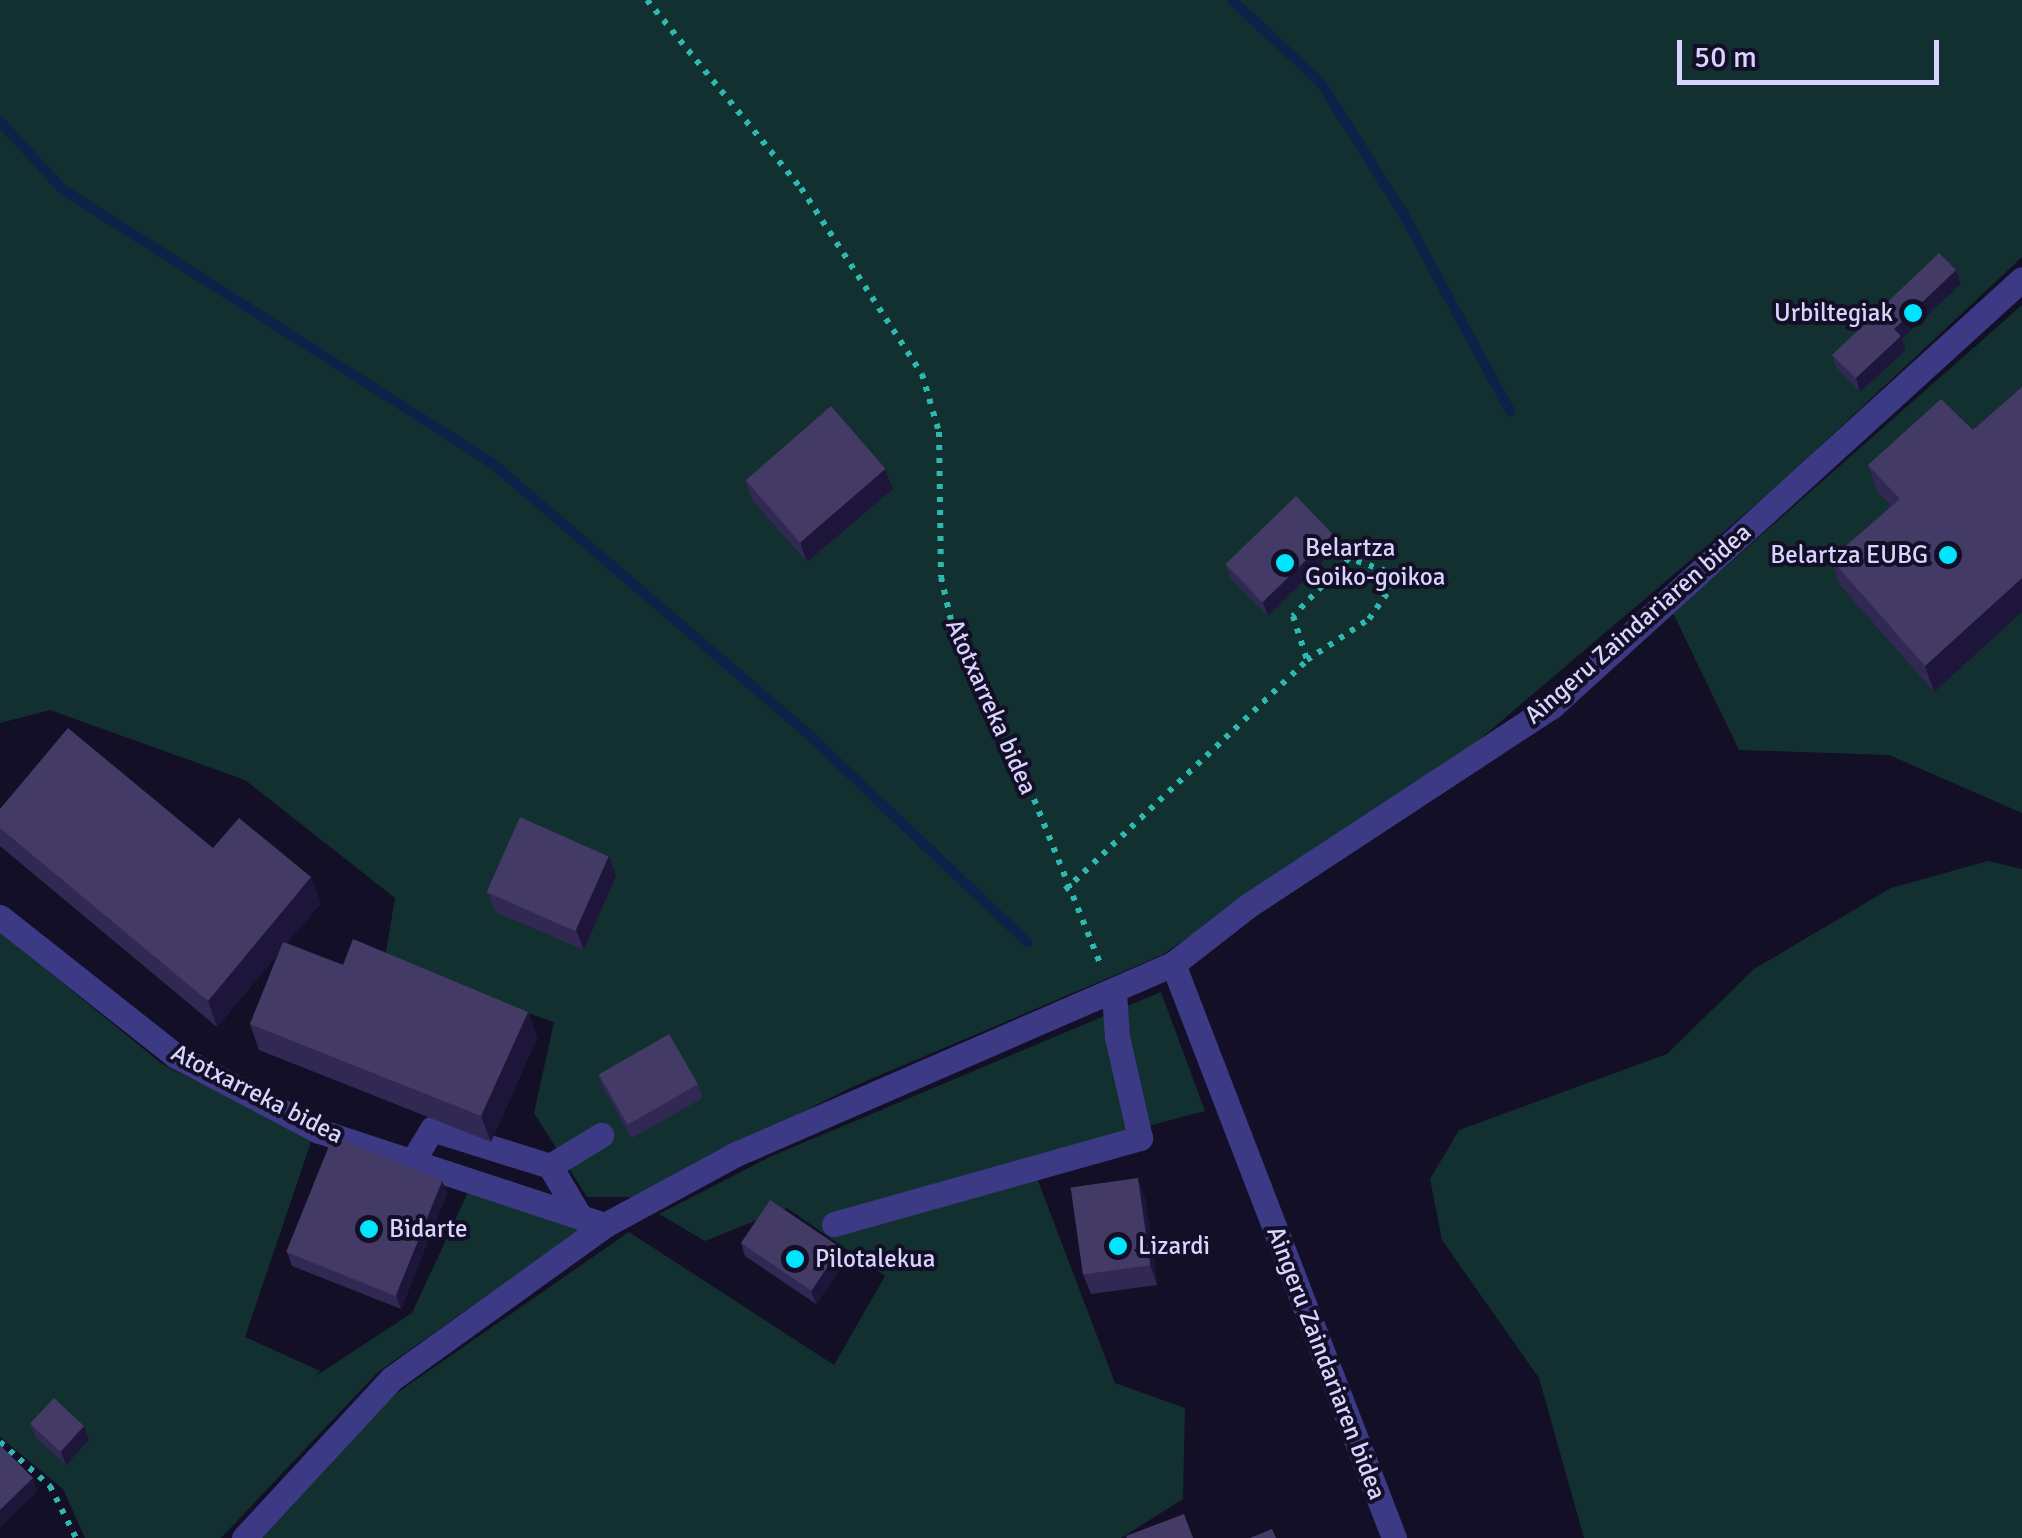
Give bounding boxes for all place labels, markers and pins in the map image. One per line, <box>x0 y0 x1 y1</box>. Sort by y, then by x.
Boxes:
place label: Urbiltegiak <box>1774 298 1893 328</box>
marker: Urbiltegiak <box>1902 302 1924 324</box>
place label: Belartza Goiko-goikoa <box>1305 534 1445 593</box>
place label: Belartza EUBG <box>1770 540 1928 570</box>
marker: Belartza EUBG <box>1937 544 1959 566</box>
marker: Belartza Goiko-goikoa <box>1274 552 1296 574</box>
place label: Bidarte <box>389 1214 468 1244</box>
marker: Bidarte <box>358 1218 380 1240</box>
place label: Lizardi <box>1138 1231 1210 1261</box>
marker: Lizardi <box>1107 1235 1129 1257</box>
place label: Pilotalekua <box>815 1244 935 1274</box>
marker: Pilotalekua <box>784 1248 806 1270</box>

